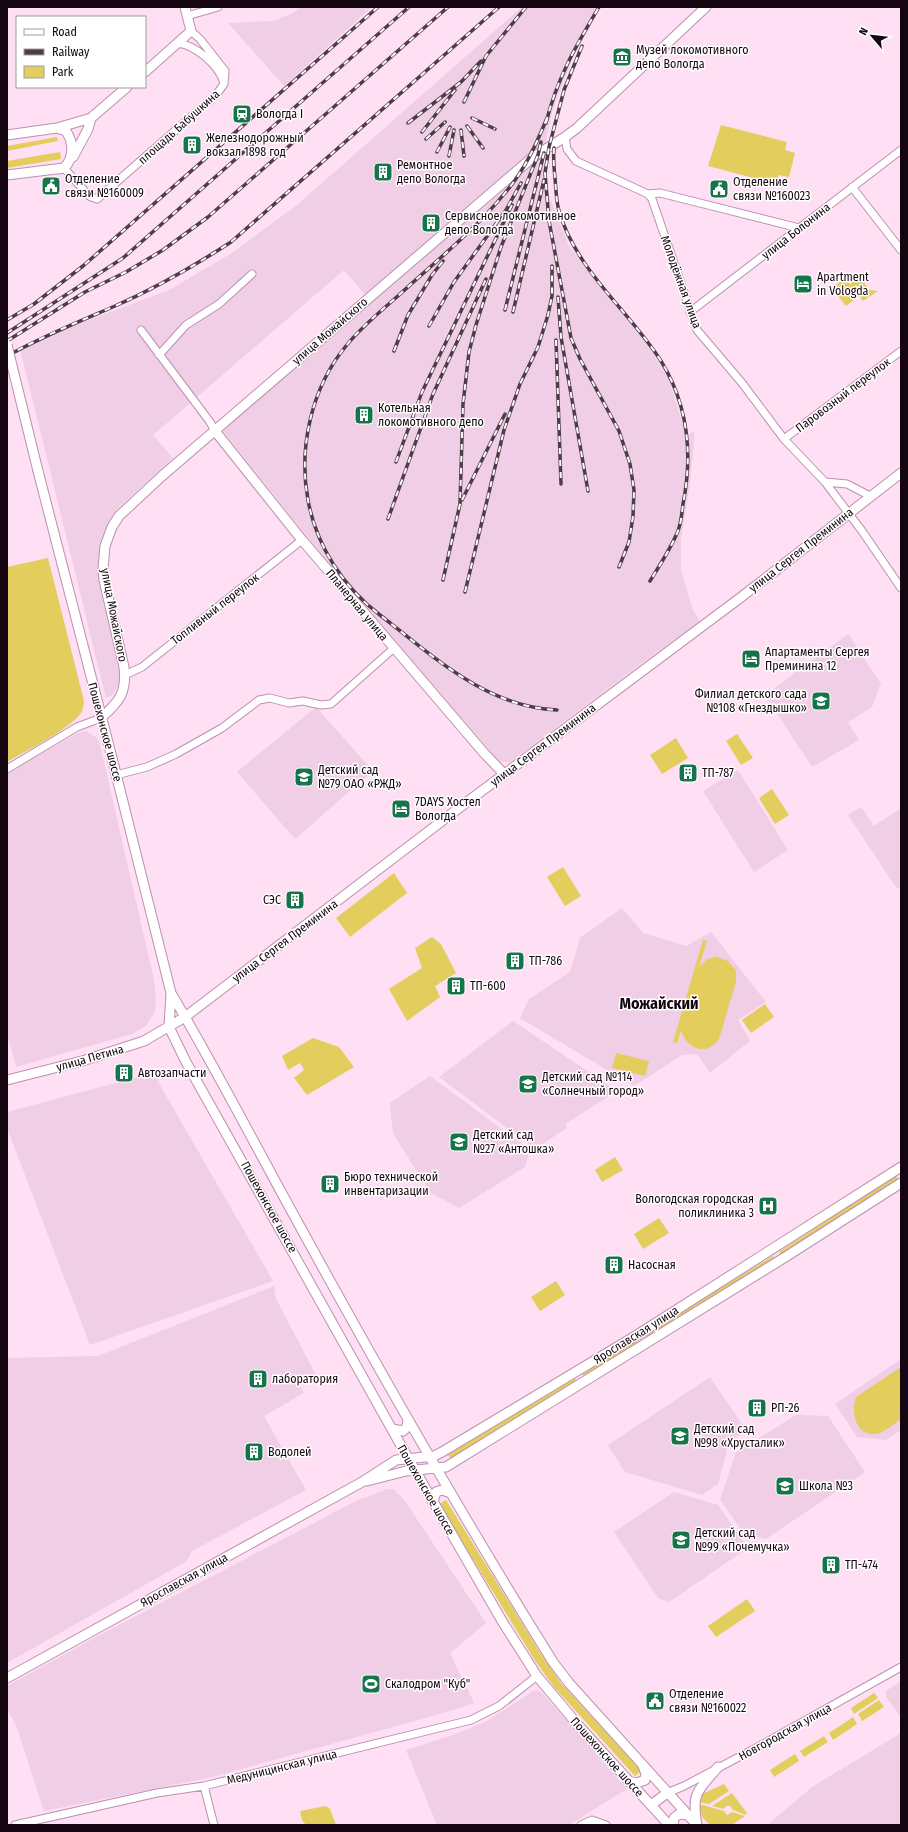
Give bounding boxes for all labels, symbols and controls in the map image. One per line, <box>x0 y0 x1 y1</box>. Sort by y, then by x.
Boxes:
legend <box>16 16 146 88</box>
north arrow <box>852 16 892 56</box>
text: Road <box>52 25 77 39</box>
text: N <box>856 26 871 38</box>
place label: Музей локомотивного депо Вологда <box>636 43 749 71</box>
text: Railway <box>52 45 90 59</box>
museum icon: Музей локомотивного депо Вологда <box>611 46 633 68</box>
text: Park <box>52 65 74 79</box>
street label: площадь Бабушкина <box>136 87 223 167</box>
station icon: Вологда I <box>231 103 253 125</box>
place label: Вологда I <box>256 107 303 121</box>
place label: Железнодорожный вокзал 1898 год <box>206 131 304 159</box>
building icon: Железнодорожный вокзал 1898 год <box>181 134 203 156</box>
place label: Ремонтное депо Вологда <box>397 158 466 186</box>
building icon: Ремонтное депо Вологда <box>372 161 394 183</box>
place label: Отделение связи №160009 <box>65 172 144 200</box>
public building icon: Отделение связи №160009 <box>40 175 62 197</box>
place label: Отделение связи №160023 <box>733 175 810 203</box>
public building icon: Отделение связи №160023 <box>708 178 730 200</box>
street label: улица Болонина <box>759 200 833 262</box>
place label: Сервисное локомотивное депо Вологда <box>445 209 576 237</box>
building icon: Сервисное локомотивное депо Вологда <box>420 212 442 234</box>
street label: Молодёжная улица <box>658 234 704 330</box>
place label: Apartment in Vologda <box>817 270 869 298</box>
hotel icon: Apartment in Vologda <box>792 273 814 295</box>
street label: улица Можайского <box>290 295 370 367</box>
street label: Паровозный переулок <box>793 355 893 435</box>
place label: Котельная локомотивного депо <box>378 401 484 429</box>
building icon: Котельная локомотивного депо <box>353 404 375 426</box>
street label: улица Сергея Преминина <box>746 505 856 595</box>
street label: Планерная улица <box>323 566 391 644</box>
street label: улица Можайского <box>98 567 130 663</box>
street label: Топливный переулок <box>168 570 262 648</box>
place label: Апартаменты Сергея Преминина 12 <box>765 645 870 673</box>
hotel icon: Апартаменты Сергея Преминина 12 <box>740 648 762 670</box>
street label: Пошехонское шоссе <box>85 681 125 783</box>
place label: Филиал детского сада №108 «Гнездышко» <box>695 687 807 715</box>
school or university icon: Филиал детского сада №108 «Гнездышко» <box>810 690 832 712</box>
street label: улица Сергея Преминина <box>488 701 599 789</box>
building icon: ТП-787 <box>677 762 699 784</box>
place label: Детский сад №79 ОАО «РЖД» <box>317 763 402 791</box>
school or university icon: Детский сад №79 ОАО «РЖД» <box>293 766 315 788</box>
place label: ТП-787 <box>702 766 734 780</box>
place label: 7DAYS Хостел Вологда <box>415 795 481 823</box>
hotel icon: 7DAYS Хостел Вологда <box>390 798 412 820</box>
building icon: СЭС <box>284 889 306 911</box>
place label: СЭС <box>263 893 281 907</box>
street label: улица Сергея Преминина <box>230 897 341 985</box>
building icon: ТП-786 <box>504 950 526 972</box>
place label: ТП-786 <box>529 954 562 968</box>
building icon: ТП-600 <box>445 975 467 997</box>
place label: ТП-600 <box>470 979 506 993</box>
district label: Можайский <box>619 994 699 1013</box>
street label: улица Петина <box>55 1042 125 1074</box>
building icon: Автозапчасти <box>113 1062 135 1084</box>
place label: Автозапчасти <box>138 1066 206 1080</box>
place label: Детский сад №114 «Солнечный город» <box>541 1070 644 1098</box>
school or university icon: Детский сад №114 «Солнечный город» <box>517 1073 539 1095</box>
place label: Детский сад №27 «Антошка» <box>472 1128 554 1156</box>
school or university icon: Детский сад №27 «Антошка» <box>448 1131 470 1153</box>
street label: Пошехонское шоссе <box>238 1159 300 1255</box>
place label: Бюро технической инвентаризации <box>344 1170 438 1198</box>
building icon: Бюро технической инвентаризации <box>319 1173 341 1195</box>
place label: Вологодская городская поликлиника 3 <box>635 1192 754 1220</box>
hospital icon: Вологодская городская поликлиника 3 <box>757 1195 779 1217</box>
building icon: Насосная <box>603 1254 625 1276</box>
place label: Насосная <box>628 1258 676 1272</box>
street label: Ярославская улица <box>591 1303 681 1367</box>
building icon: лаборатория <box>247 1368 269 1390</box>
place label: лаборатория <box>272 1372 338 1386</box>
building icon: РП-26 <box>746 1397 768 1419</box>
place label: РП-26 <box>771 1401 799 1415</box>
place label: Детский сад №98 «Хрусталик» <box>693 1422 785 1450</box>
school or university icon: Детский сад №98 «Хрусталик» <box>669 1425 691 1447</box>
building icon: Водолей <box>243 1441 265 1463</box>
street label: Пошехонское шоссе <box>394 1442 458 1538</box>
place label: Водолей <box>268 1445 312 1459</box>
school or university icon: Школа №3 <box>774 1475 796 1497</box>
place label: Школа №3 <box>799 1479 853 1493</box>
place label: Детский сад №99 «Почемучка» <box>694 1526 790 1554</box>
school or university icon: Детский сад №99 «Почемучка» <box>670 1529 692 1551</box>
street label: Ярославская улица <box>138 1550 230 1610</box>
building icon: ТП-474 <box>820 1554 842 1576</box>
place label: ТП-474 <box>845 1558 878 1572</box>
sports icon: Скалодром "Куб" <box>360 1673 382 1695</box>
place label: Скалодром "Куб" <box>385 1677 470 1691</box>
place label: Отделение связи №160022 <box>669 1687 746 1715</box>
public building icon: Отделение связи №160022 <box>644 1690 666 1712</box>
street label: Новгородская улица <box>736 1701 834 1763</box>
street label: Пошехонское шоссе <box>568 1714 646 1800</box>
street label: Медуницинская улица <box>225 1747 339 1787</box>

